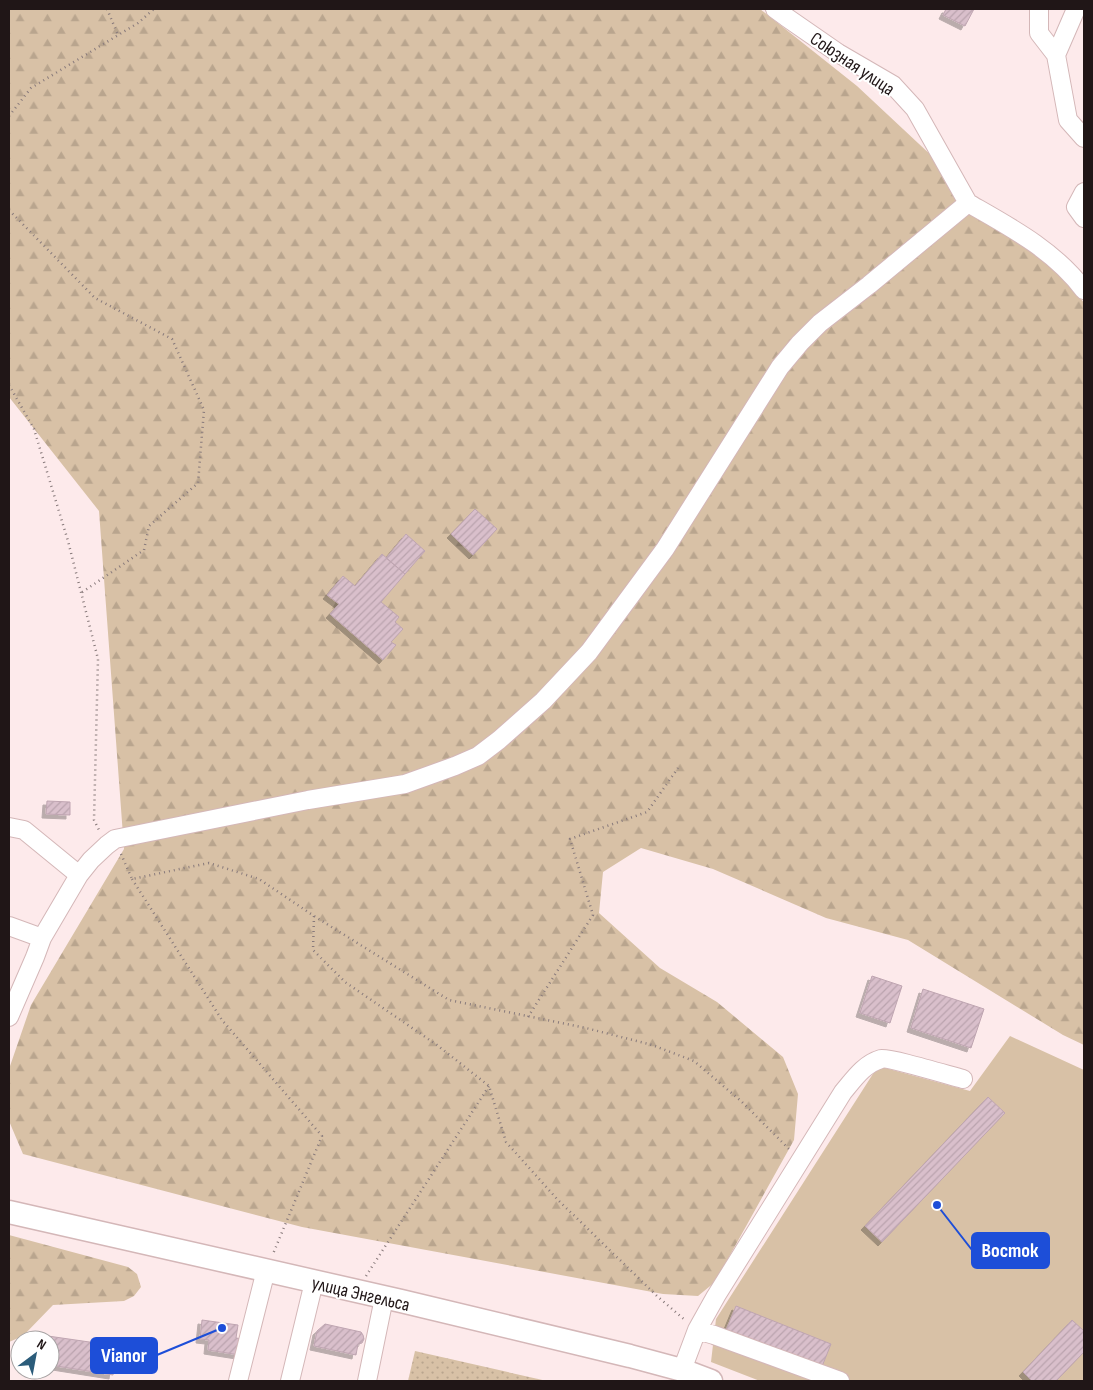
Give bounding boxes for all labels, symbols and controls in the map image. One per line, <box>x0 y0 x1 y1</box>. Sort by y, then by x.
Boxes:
street label: Союзная улица <box>805 28 899 101</box>
callout: Восток <box>972 1233 1049 1268</box>
text: Восток <box>982 1239 1039 1263</box>
street label: улица Энгельса <box>309 1272 412 1317</box>
north arrow <box>10 1330 60 1380</box>
text: N <box>34 1335 49 1354</box>
callout: Vianor <box>91 1338 157 1373</box>
text: Vianor <box>101 1344 147 1368</box>

